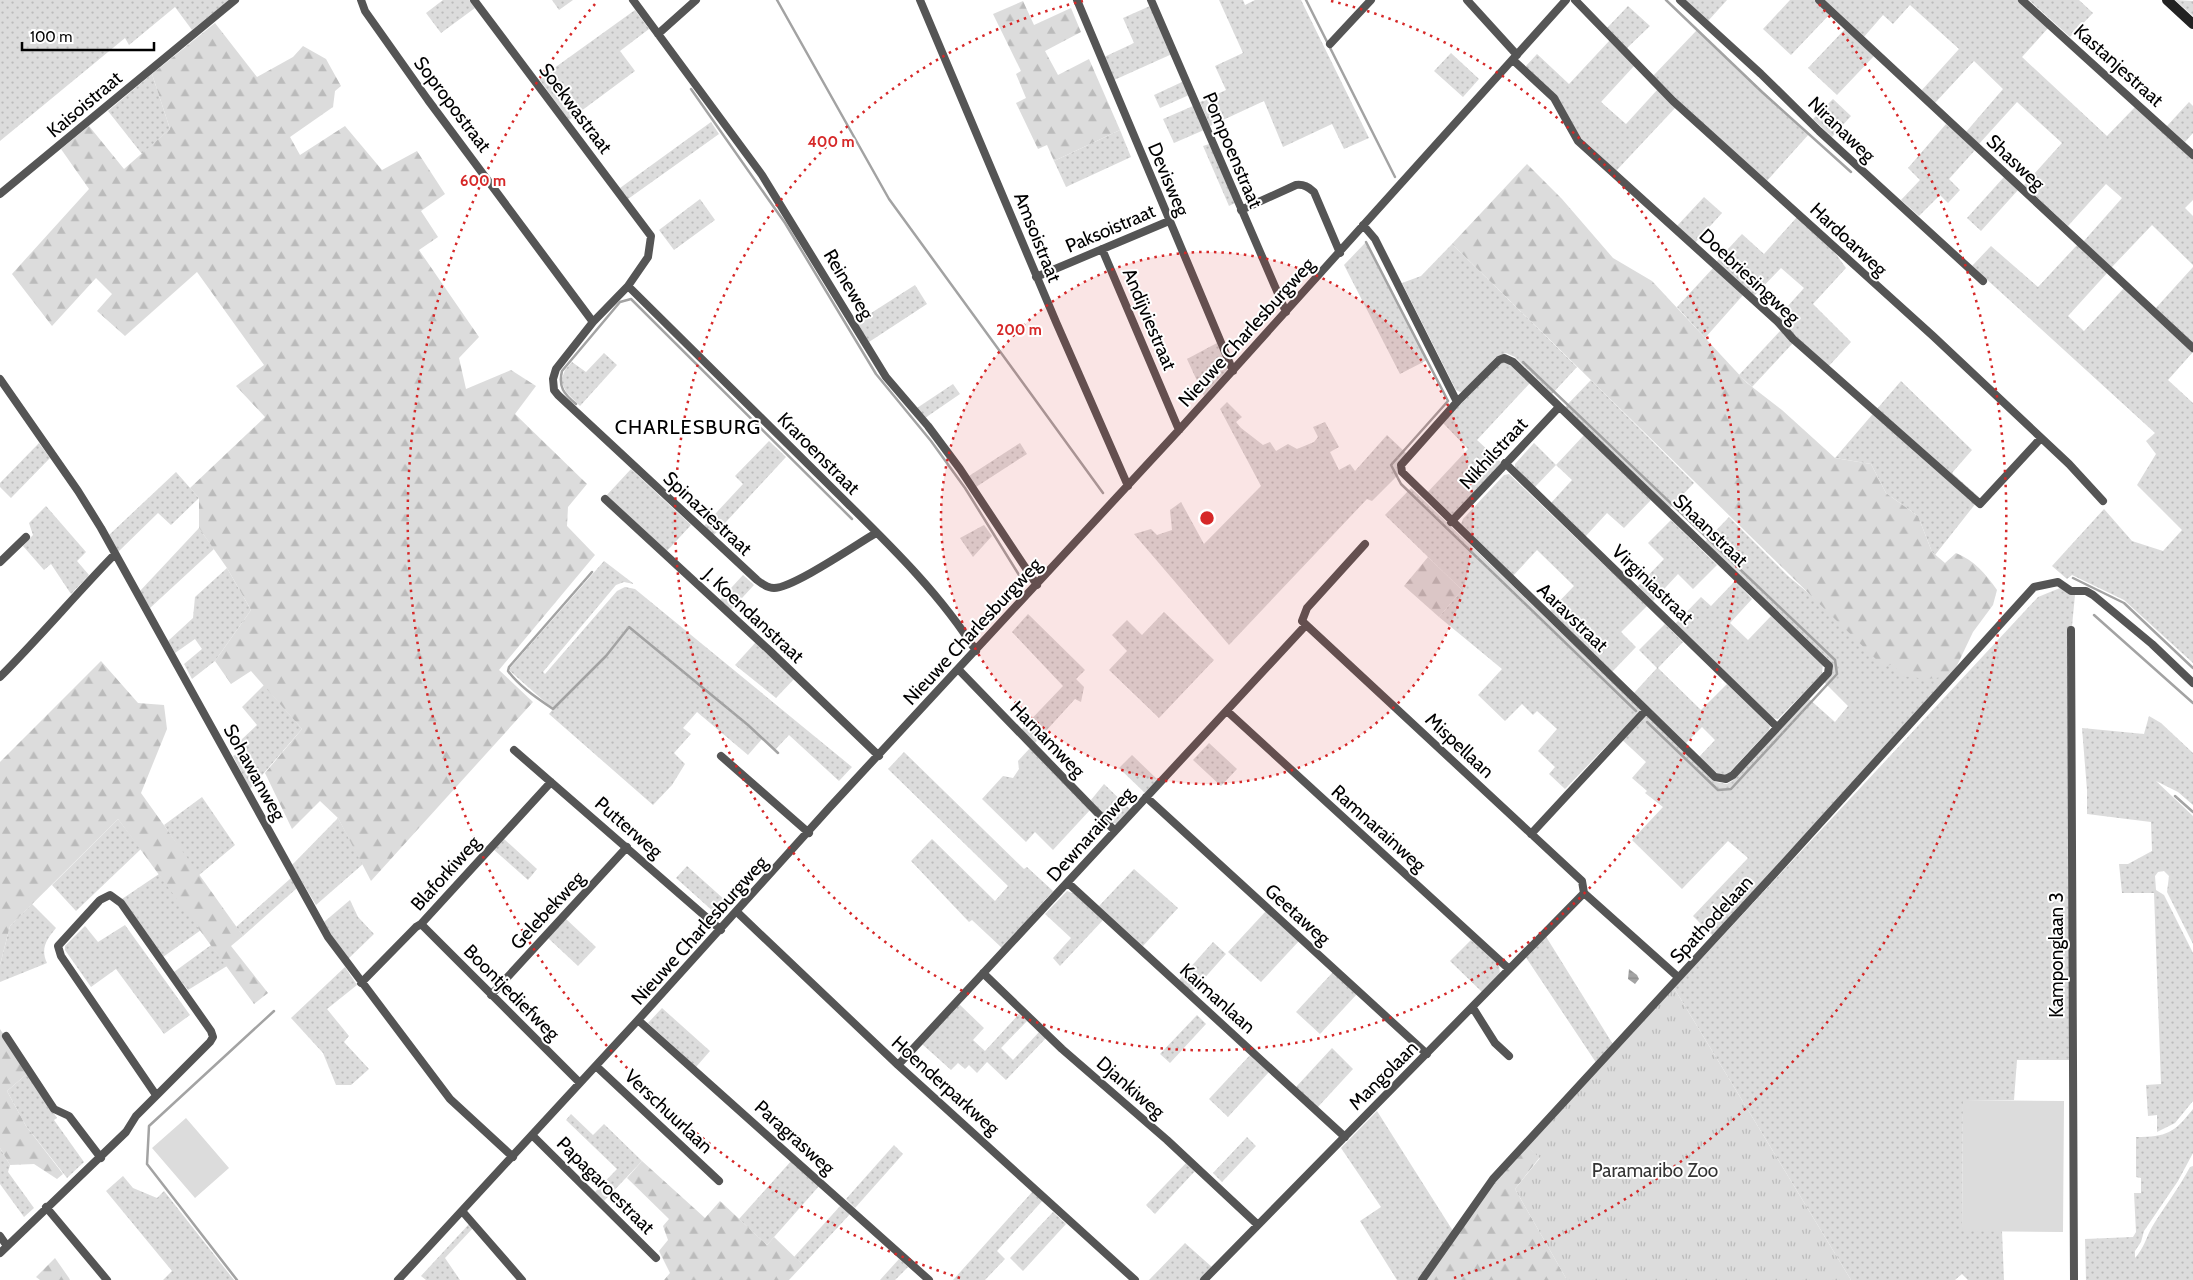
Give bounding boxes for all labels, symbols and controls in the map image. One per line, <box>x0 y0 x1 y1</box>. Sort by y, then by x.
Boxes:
street label: Kastanjestraat <box>2069 19 2169 112</box>
scale bar <box>22 20 155 52</box>
text: 100 m <box>30 28 72 46</box>
street label: Sopropostraat <box>409 52 496 157</box>
street label: Soekwastraat <box>534 59 617 159</box>
street label: Kaisoistraat <box>42 66 127 142</box>
street label: Pompoenstraat <box>1198 89 1268 212</box>
street label: Niranaweg <box>1803 92 1880 167</box>
street label: Shasweg <box>1982 130 2050 195</box>
text: 400 m <box>808 133 854 151</box>
street label: Devisweg <box>1143 139 1194 220</box>
text: 600 m <box>460 172 506 190</box>
street label: Amsoistraat <box>1009 189 1066 286</box>
street label: Hardoarweg <box>1805 198 1892 281</box>
street label: Paksoistraat <box>1062 199 1159 258</box>
street label: Doebriesingweg <box>1695 224 1805 329</box>
street label: Reineweg <box>819 245 879 324</box>
street label: Nieuwe Charlesburgweg <box>1173 253 1320 412</box>
street label: Andijviestraat <box>1118 265 1182 374</box>
text: 200 m <box>996 321 1042 339</box>
street label: Kraroenstraat <box>773 407 865 500</box>
street label: Nikhilstraat <box>1455 412 1533 494</box>
district label: CHARLESBURG <box>615 415 761 439</box>
street label: Spinaziestraat <box>659 467 757 561</box>
street label: Shaanstraat <box>1669 489 1753 572</box>
centre of rings <box>1198 509 1216 527</box>
street label: Virginiastraat <box>1607 540 1699 629</box>
street label: Nieuwe Charlesburgweg <box>898 553 1047 710</box>
street label: J. Koendanstraat <box>698 562 809 668</box>
street label: Aaravstraat <box>1533 578 1613 657</box>
street label: Harnamweg <box>1006 696 1090 783</box>
street label: Mispellaan <box>1421 708 1499 783</box>
street label: Sohawanweg <box>219 720 291 825</box>
street label: Ramnarainweg <box>1327 780 1431 877</box>
street label: Dewnarainweg <box>1042 782 1139 886</box>
street label: Putterweg <box>590 792 668 863</box>
street label: Blaforkiweg <box>406 831 485 915</box>
street label: Nieuwe Charlesburgweg <box>626 851 773 1010</box>
street label: Gelebekweg <box>505 866 590 954</box>
street label: Spathodelaan <box>1665 871 1758 968</box>
street label: Geetaweg <box>1260 879 1336 950</box>
street label: Kamponglaan 3 <box>2045 892 2068 1018</box>
street label: Boontjediefweg <box>459 940 565 1046</box>
street label: Kaimanlaan <box>1175 958 1260 1038</box>
street label: Hoenderparkweg <box>887 1031 1005 1140</box>
street label: Mangolaan <box>1344 1036 1423 1115</box>
street label: Djankiweg <box>1092 1052 1170 1124</box>
street label: Verschuurlaan <box>620 1065 718 1158</box>
street label: Paragrasweg <box>750 1095 840 1180</box>
street label: Papagaroestraat <box>552 1132 660 1239</box>
park label: Paramaribo Zoo <box>1592 1159 1718 1182</box>

